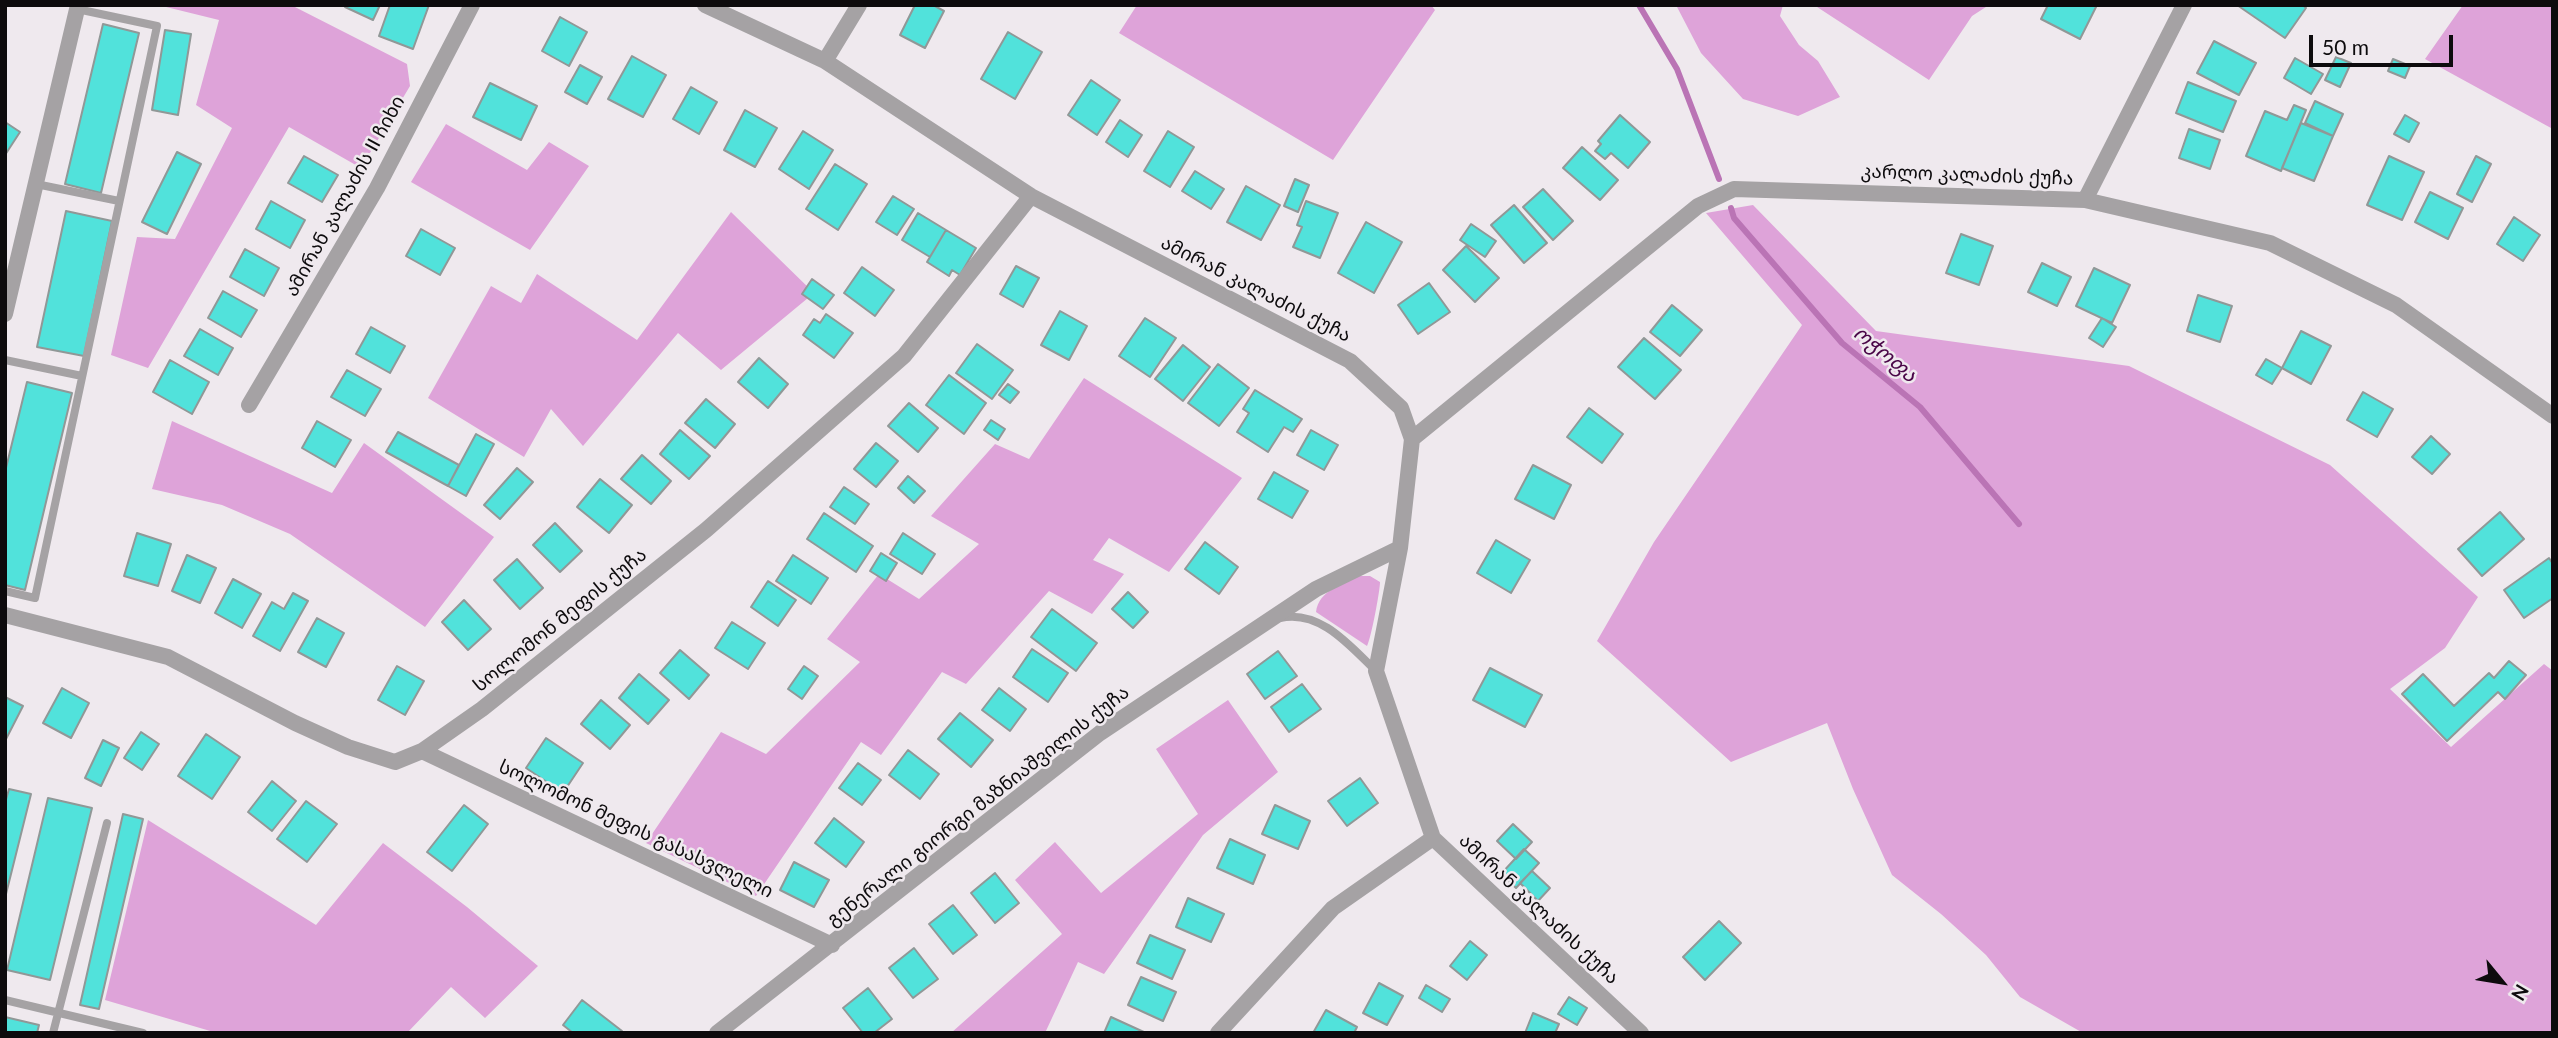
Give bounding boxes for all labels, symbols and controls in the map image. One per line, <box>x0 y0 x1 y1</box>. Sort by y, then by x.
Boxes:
scale bar <box>2313 21 2456 65</box>
text: 50 m <box>2322 34 2369 59</box>
street label: ამირან კალაძის II ჩიხი <box>280 92 410 300</box>
street label: კარლო კალაძის ქუჩა <box>1860 160 2074 190</box>
street label: ამირან კალაძის ქუჩა <box>1157 231 1355 347</box>
water label: ოჭოფა <box>1848 320 1922 388</box>
street label: სოლომონ მეფის ქუჩა <box>469 543 651 697</box>
street label: გენერალი გიორგი მაზნიაშვილის ქუჩა <box>822 681 1134 931</box>
street label: სოლომონ მეფის გასასვლელი <box>495 755 777 903</box>
street label: ამირან კალაძის ქუჩა <box>1454 829 1624 989</box>
north arrow <box>2467 947 2537 1017</box>
text: N <box>2507 981 2534 1005</box>

